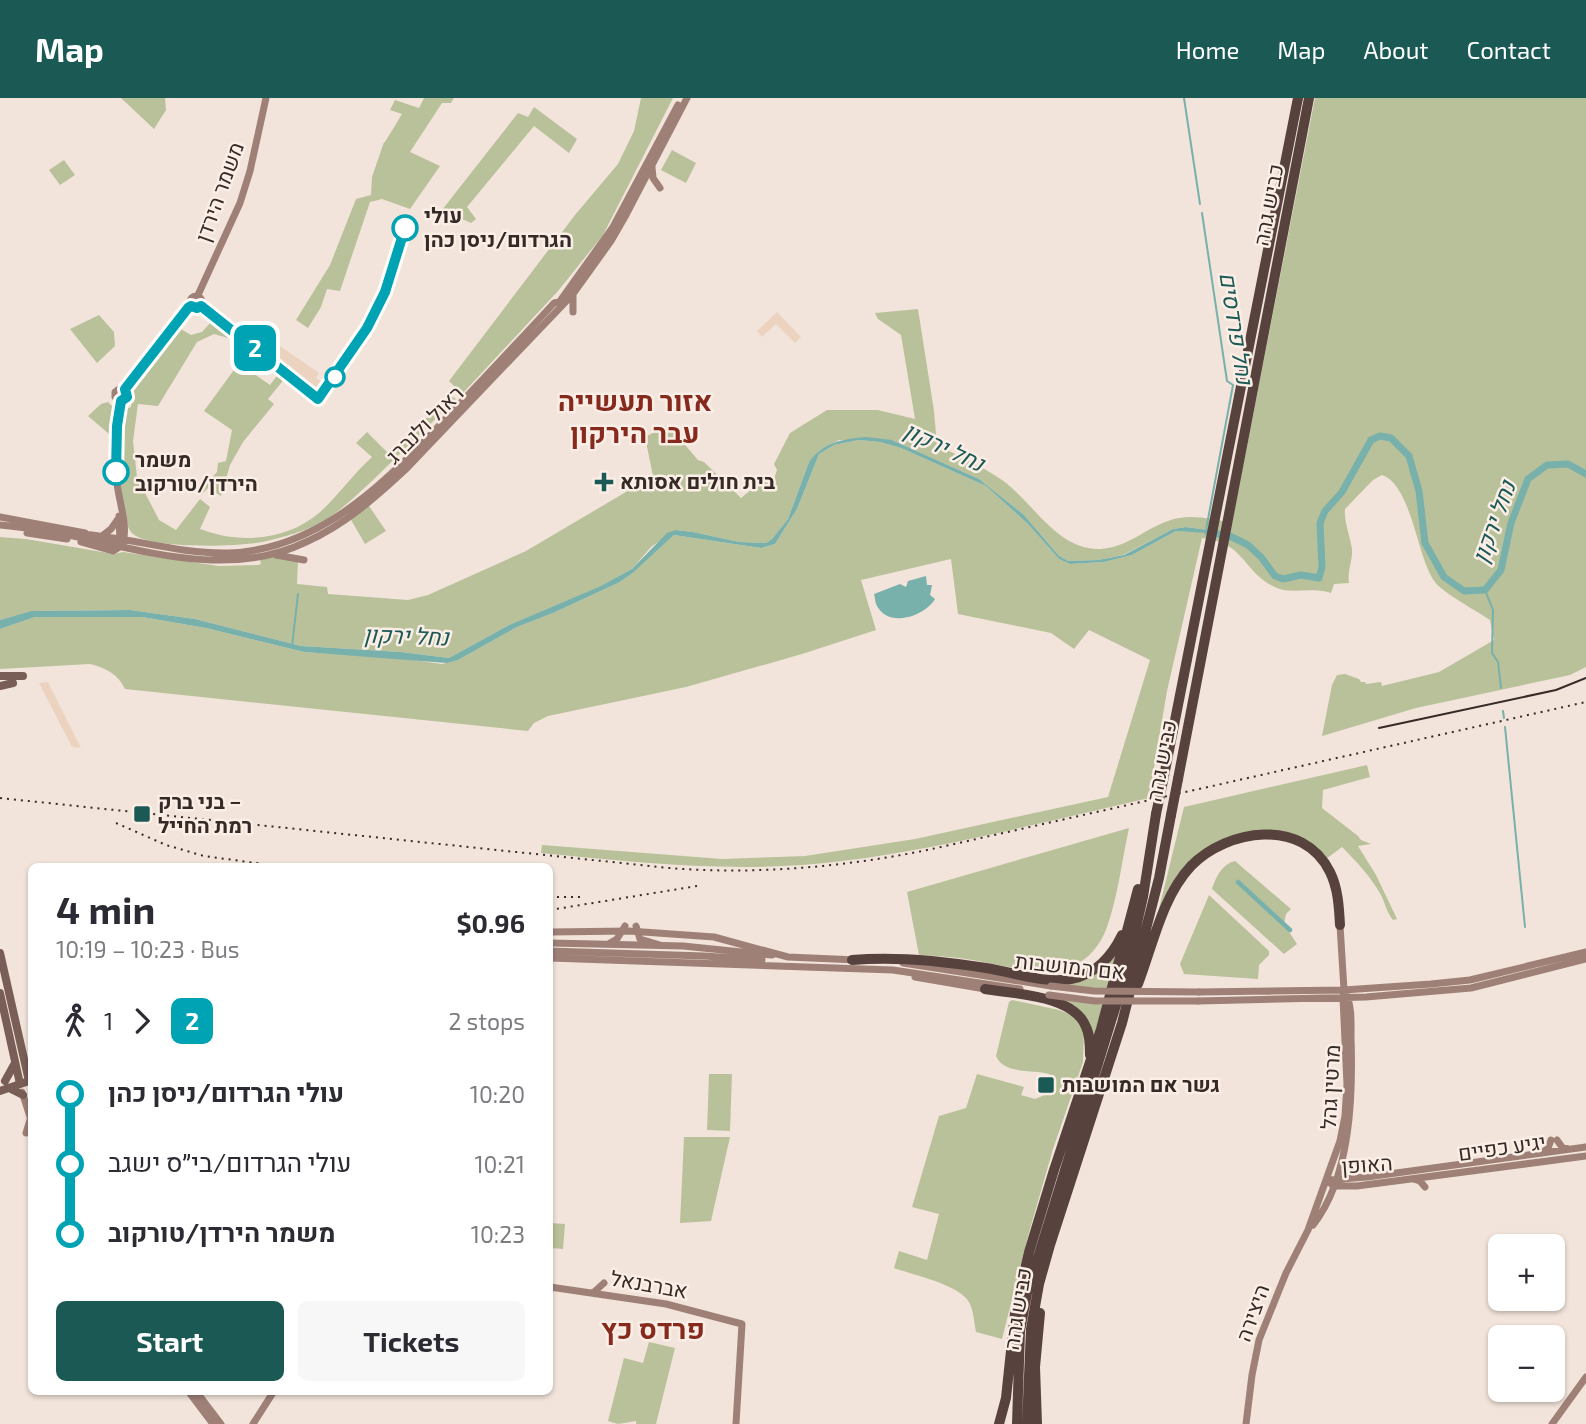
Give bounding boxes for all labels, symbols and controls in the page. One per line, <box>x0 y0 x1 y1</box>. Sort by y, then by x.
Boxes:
text: Map <box>35 29 104 69</box>
text: Home <box>1176 35 1239 64</box>
text: Map <box>1277 35 1325 64</box>
text: About <box>1363 35 1429 64</box>
text: Contact <box>1467 35 1551 64</box>
street label: משמר הירדן <box>189 138 248 245</box>
street label: כביש גהה <box>1247 162 1288 248</box>
place label: עולי הגרדום/ניסן כהן <box>424 202 572 251</box>
marker: עולי הגרדום/ניסן כהן <box>392 215 418 241</box>
water label: נחל פרדסים <box>1214 270 1260 388</box>
line badge: 2 <box>232 325 278 371</box>
text: 2 <box>248 333 262 362</box>
unlabelled marker <box>325 367 345 387</box>
street label: ראול ולנברג <box>380 380 468 468</box>
district label: אזור תעשייה עבר הירקון <box>558 383 712 449</box>
water label: נחל ירקון <box>900 415 990 477</box>
place label: משמר הירדן/טורקוב <box>135 446 258 495</box>
marker: משמר הירדן/טורקוב <box>103 459 129 485</box>
place label: בית חולים אסותא <box>620 468 776 493</box>
marker: בית חולים אסותא <box>594 472 614 492</box>
water label: נחל ירקון <box>1465 475 1521 566</box>
water label: נחל ירקון <box>363 620 451 651</box>
street label: כביש גהה <box>1140 718 1181 804</box>
place label: בני ברק – רמת החייל <box>158 788 252 837</box>
marker: בני ברק – רמת החייל <box>132 804 152 824</box>
text: 4 min <box>56 886 155 932</box>
text: $0.96 <box>456 907 525 938</box>
text: 10:19 – 10:23 · Bus <box>56 935 240 963</box>
street label: אם המושבות <box>1014 947 1126 984</box>
icon: walk <box>56 1002 94 1040</box>
icon: forward <box>123 1002 161 1040</box>
text: 2 <box>185 1006 199 1035</box>
text: 1 <box>104 1007 113 1035</box>
text: 2 stops <box>448 1007 525 1035</box>
street label: מרטין גהל <box>1315 1044 1344 1130</box>
place label: גשר אם המושבות <box>1062 1071 1220 1096</box>
marker: גשר אם המושבות <box>1036 1075 1056 1095</box>
text: עולי הגרדום/ניסן כהן <box>108 1076 344 1107</box>
text: 10:20 <box>470 1080 525 1108</box>
street label: יגיע כפיים <box>1456 1128 1547 1165</box>
text: עולי הגרדום/בי״ס ישגב <box>108 1146 352 1177</box>
street label: האופן <box>1340 1149 1393 1178</box>
text: 10:21 <box>474 1150 525 1178</box>
text: משמר הירדן/טורקוב <box>108 1216 335 1247</box>
text: 10:23 <box>471 1220 525 1248</box>
map controls <box>1488 1234 1565 1402</box>
button: + <box>1488 1234 1565 1311</box>
street label: אברבנאל <box>609 1264 690 1303</box>
street label: כביש גהה <box>998 1266 1035 1352</box>
street label: היצירה <box>1230 1280 1273 1345</box>
button: Start <box>56 1301 284 1381</box>
button: Tickets <box>298 1301 525 1381</box>
district label: פרדס כץ <box>601 1311 705 1345</box>
button: − <box>1488 1325 1565 1402</box>

